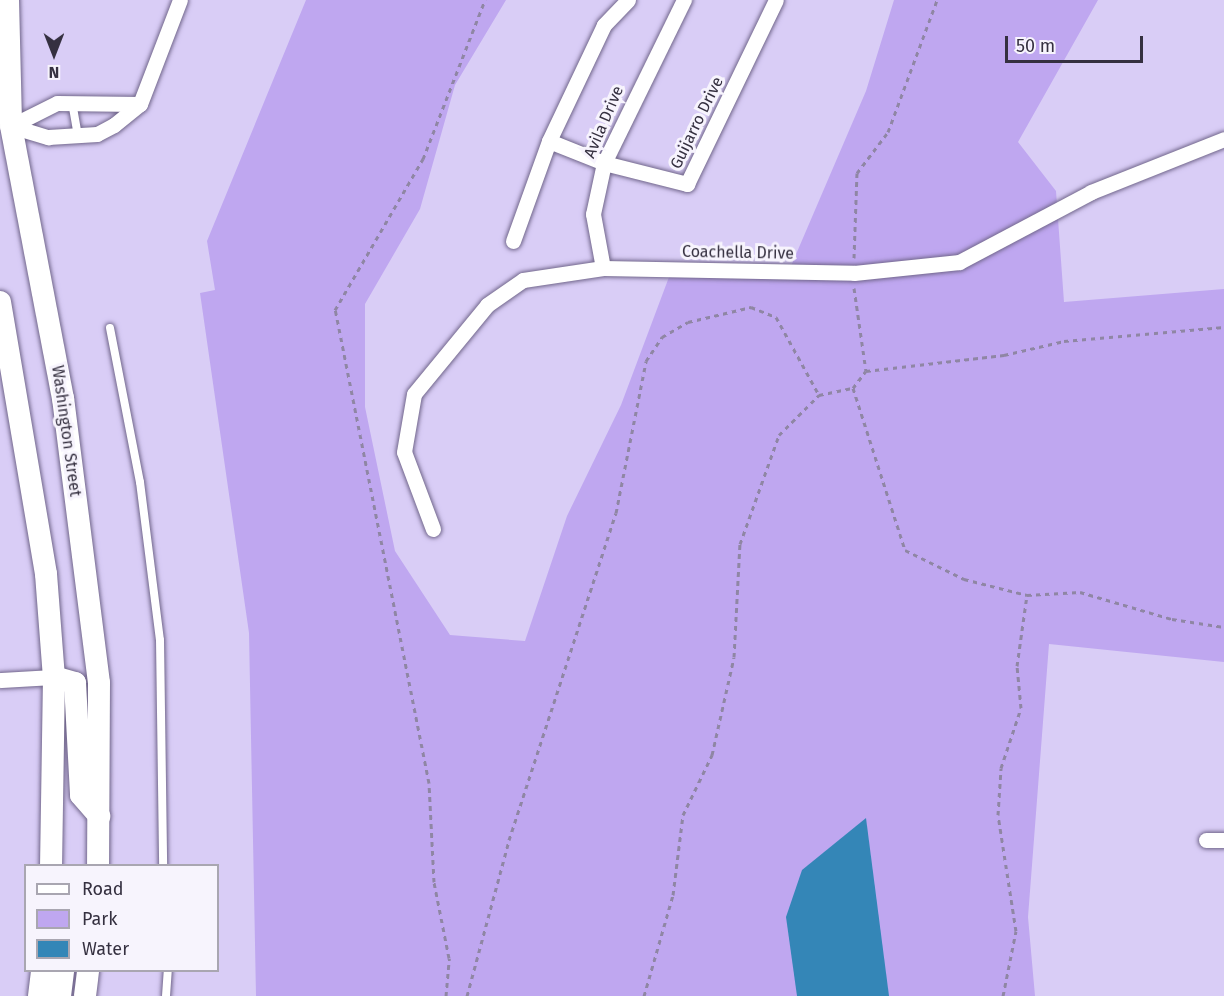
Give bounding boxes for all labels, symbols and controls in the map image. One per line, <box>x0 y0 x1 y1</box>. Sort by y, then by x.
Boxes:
north arrow <box>24 24 84 84</box>
scale bar <box>1008 24 1146 62</box>
text: 50 m <box>1016 35 1055 57</box>
text: N <box>49 63 59 82</box>
street label: Guijarro Drive <box>666 74 728 172</box>
street label: Avila Drive <box>580 83 628 161</box>
street label: Coachella Drive <box>682 242 794 264</box>
street label: Washington Street <box>47 364 85 498</box>
legend <box>24 864 219 972</box>
text: Road <box>82 878 124 900</box>
text: Park <box>82 908 117 930</box>
text: Water <box>82 938 129 960</box>

